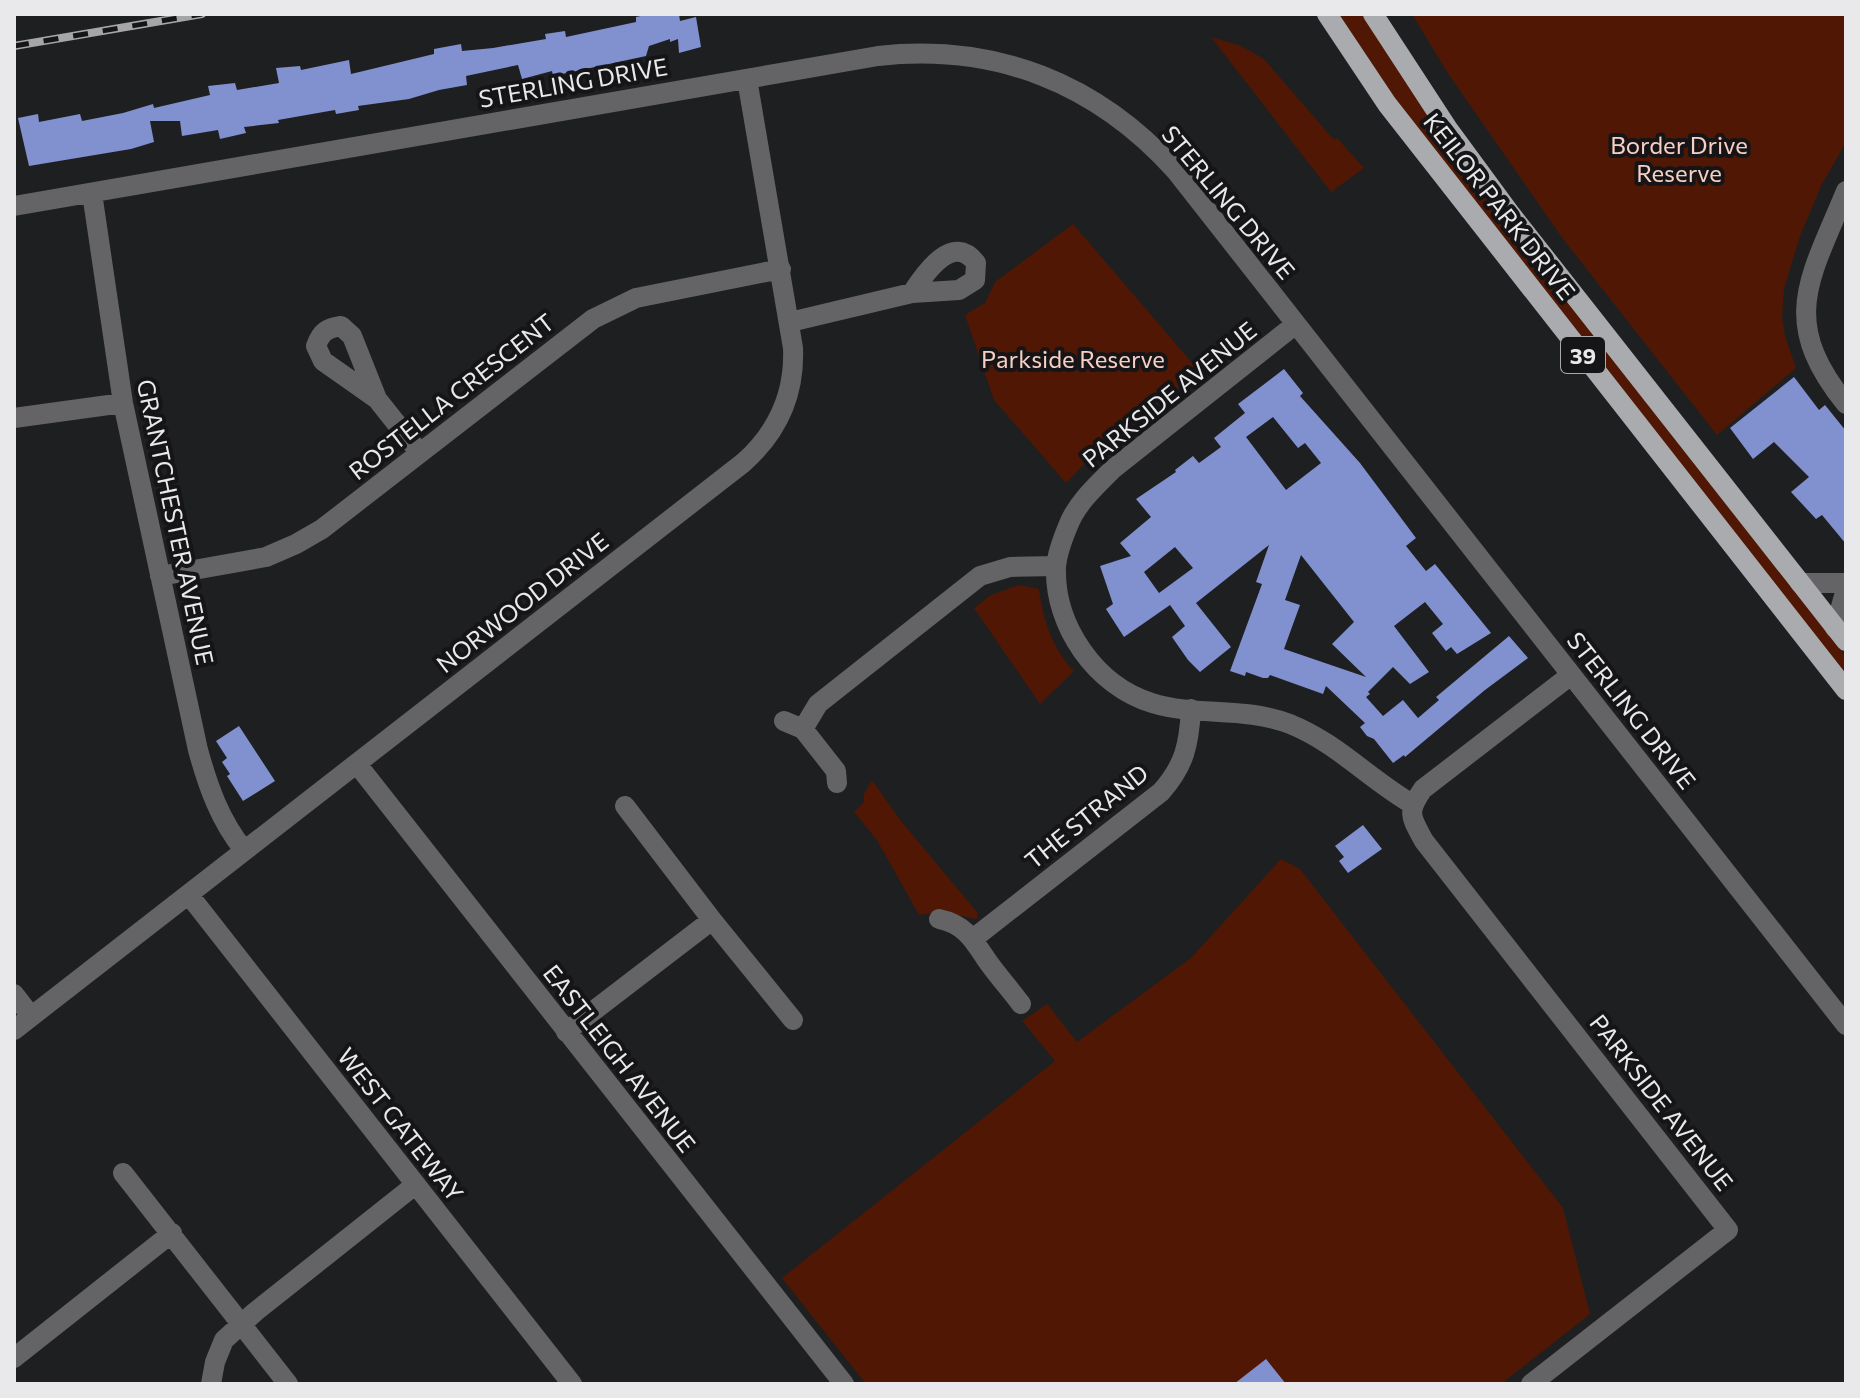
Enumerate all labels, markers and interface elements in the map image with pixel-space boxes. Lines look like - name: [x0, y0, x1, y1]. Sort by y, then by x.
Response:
- street label: STERLING DRIVE: [476, 51, 670, 113]
- street label: KEILOR PARK DRIVE: [1418, 107, 1582, 305]
- street label: STERLING DRIVE: [1156, 119, 1302, 285]
- park label: Border Drive Reserve: [1610, 130, 1748, 187]
- street label: ROSTELLA CRESCENT: [343, 307, 559, 485]
- street label: PARKSIDE AVENUE: [1076, 315, 1262, 473]
- road number: 39: [1561, 337, 1605, 373]
- park label: Parkside Reserve: [981, 344, 1165, 373]
- street label: GRANTCHESTER AVENUE: [132, 377, 220, 667]
- street label: NORWOOD DRIVE: [430, 526, 614, 678]
- street label: STERLING DRIVE: [1562, 626, 1702, 794]
- street label: THE STRAND: [1019, 758, 1153, 874]
- street label: EASTLEIGH AVENUE: [538, 958, 702, 1158]
- street label: PARKSIDE AVENUE: [1584, 1008, 1740, 1196]
- street label: WEST GATEWAY: [332, 1041, 470, 1207]

